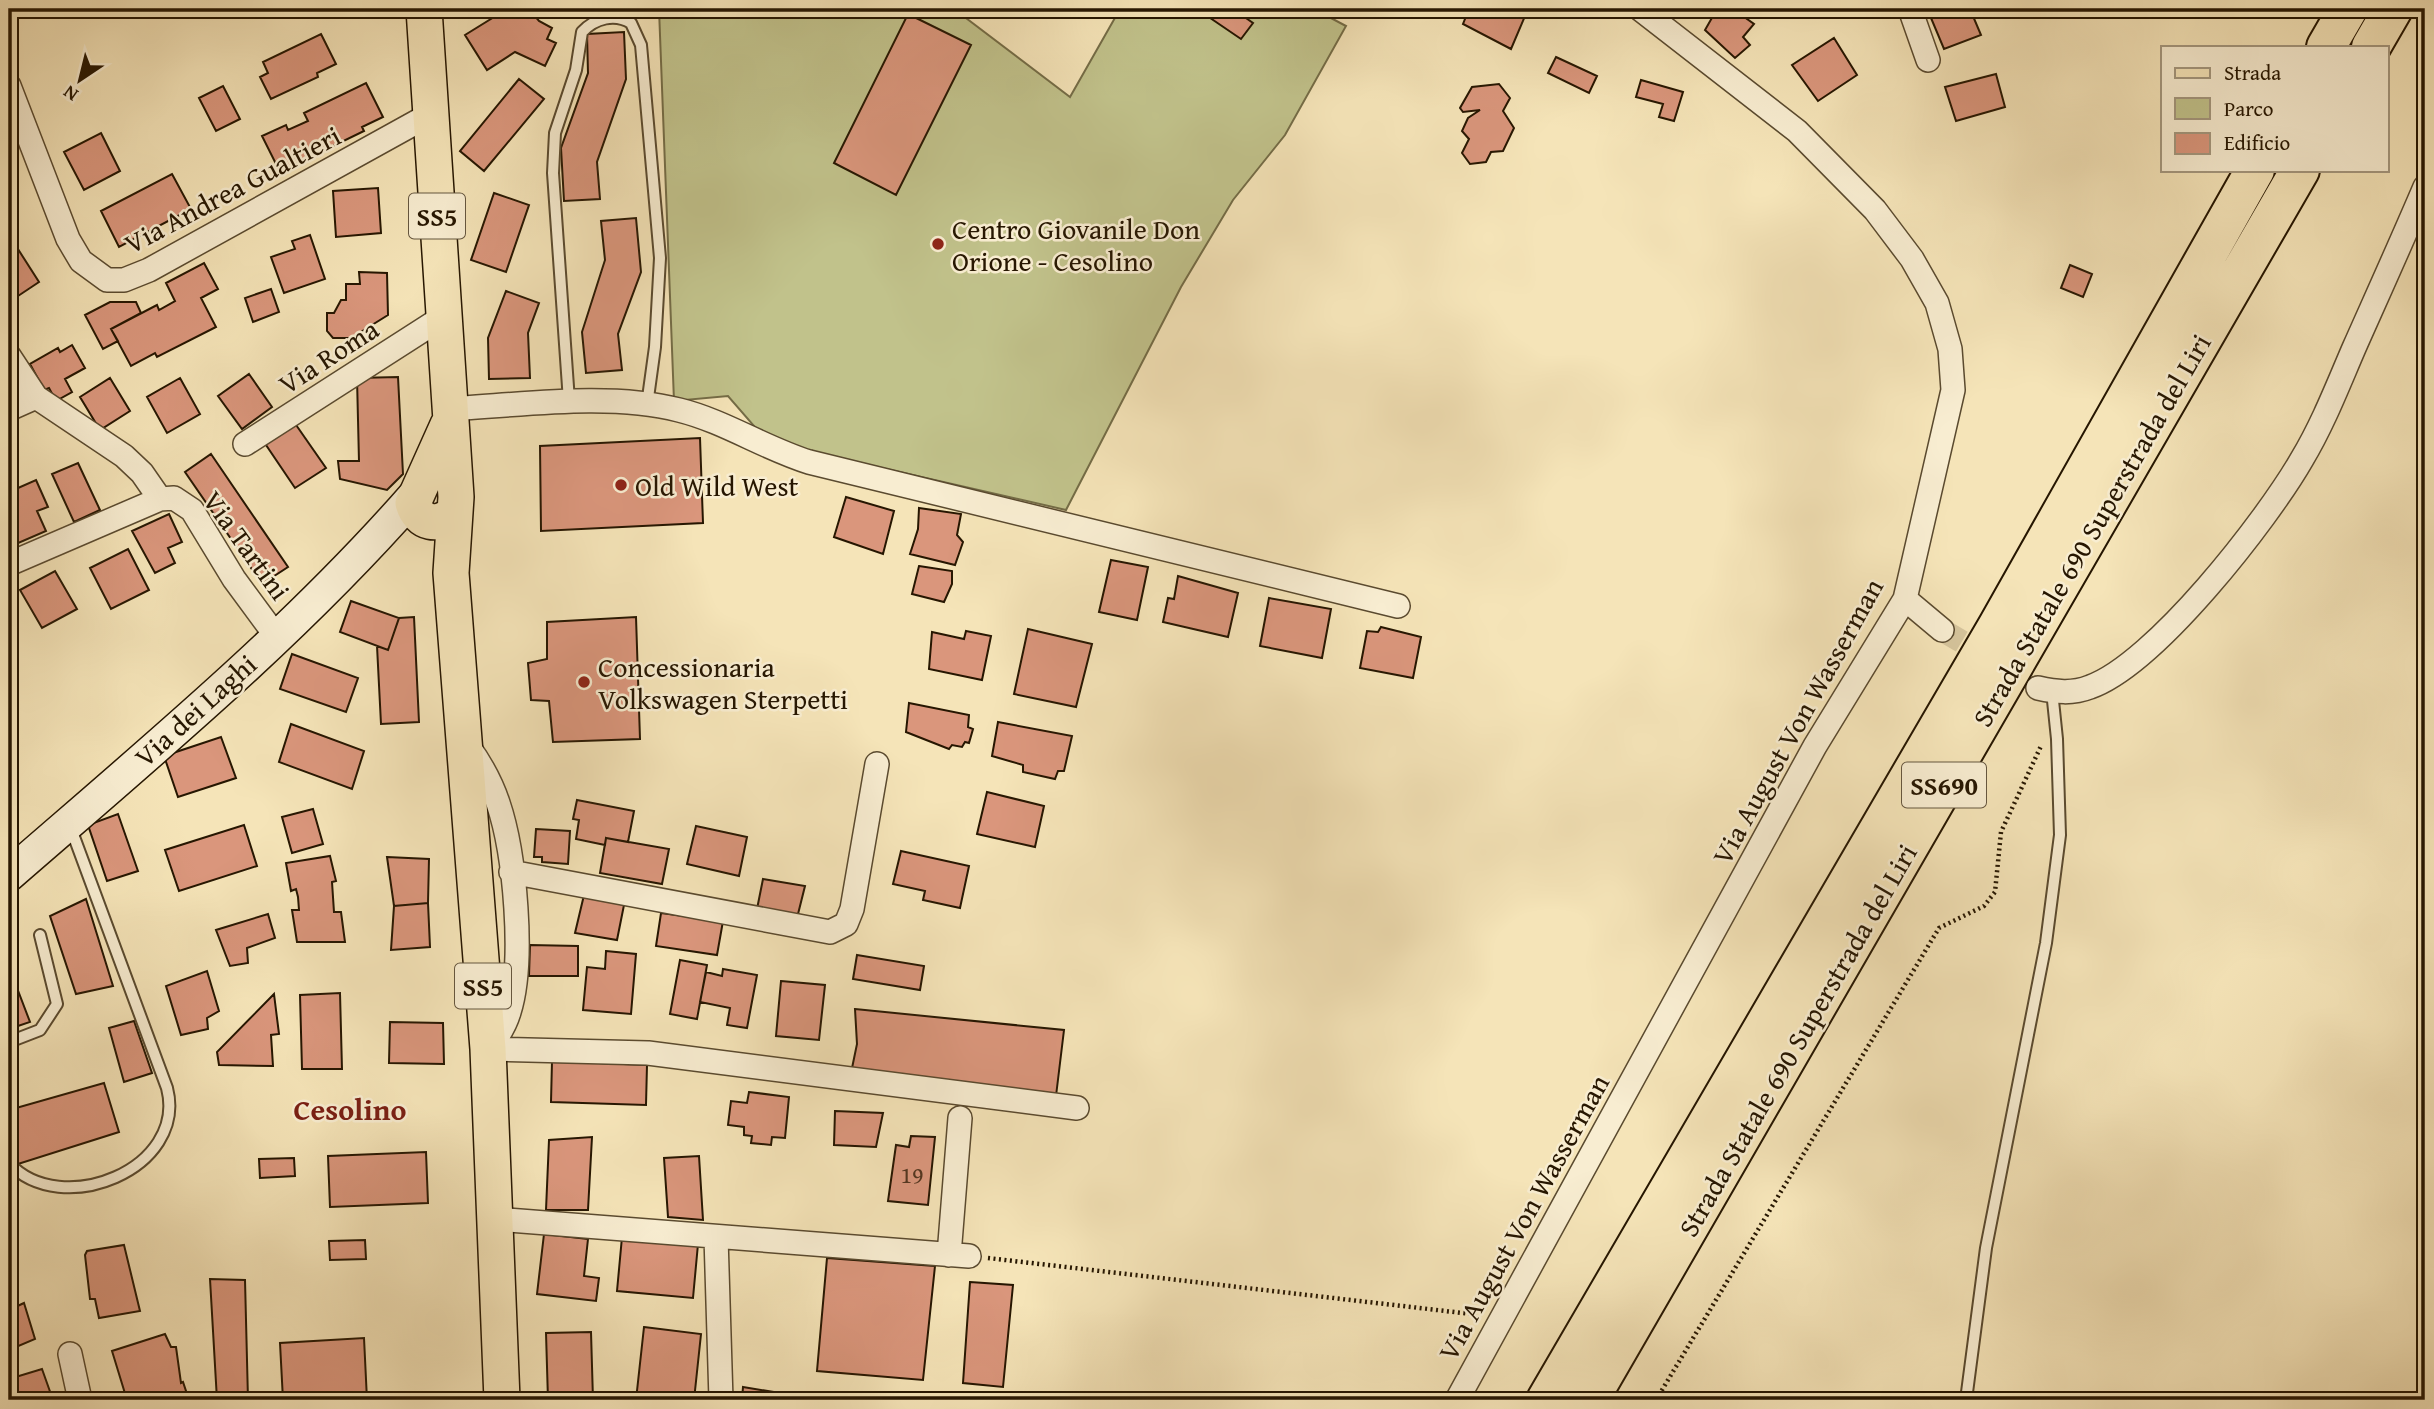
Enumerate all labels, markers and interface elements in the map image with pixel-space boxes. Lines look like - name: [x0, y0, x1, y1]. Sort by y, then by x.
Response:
- north arrow: [46, 46, 116, 116]
- legend: [2161, 46, 2388, 172]
- text: Strada: [2224, 57, 2281, 88]
- text: N: [57, 79, 83, 109]
- text: Parco: [2224, 93, 2274, 124]
- street label: Via Andrea Gualtieri: [116, 115, 348, 263]
- text: Edificio: [2224, 127, 2290, 158]
- road number: SS5: [409, 194, 465, 238]
- place label: Centro Giovanile Don Orione - Cesolino: [952, 208, 1200, 281]
- marker: Centro Giovanile Don Orione - Cesolino: [930, 236, 946, 252]
- street label: Via Roma: [270, 308, 387, 404]
- street label: Strada Statale 690 Superstrada del Liri: [1961, 326, 2221, 734]
- place label: Old Wild West: [635, 465, 799, 506]
- marker: Old Wild West: [613, 477, 629, 493]
- street label: Via Tartini: [193, 482, 301, 608]
- street label: Via August Von Wasserman: [1701, 570, 1893, 872]
- street label: Via dei Laghi: [125, 644, 265, 776]
- place label: Concessionaria Volkswagen Sterpetti: [598, 646, 848, 719]
- marker: Concessionaria Volkswagen Sterpetti: [576, 674, 592, 690]
- road number: SS690: [1902, 762, 1986, 807]
- street label: Strada Statale 690 Superstrada del Liri: [1667, 836, 1927, 1244]
- road number: SS5: [455, 964, 511, 1009]
- street label: Via August Von Wasserman: [1427, 1066, 1619, 1368]
- district label: Cesolino: [294, 1087, 406, 1131]
- house number: 19: [900, 1157, 924, 1192]

